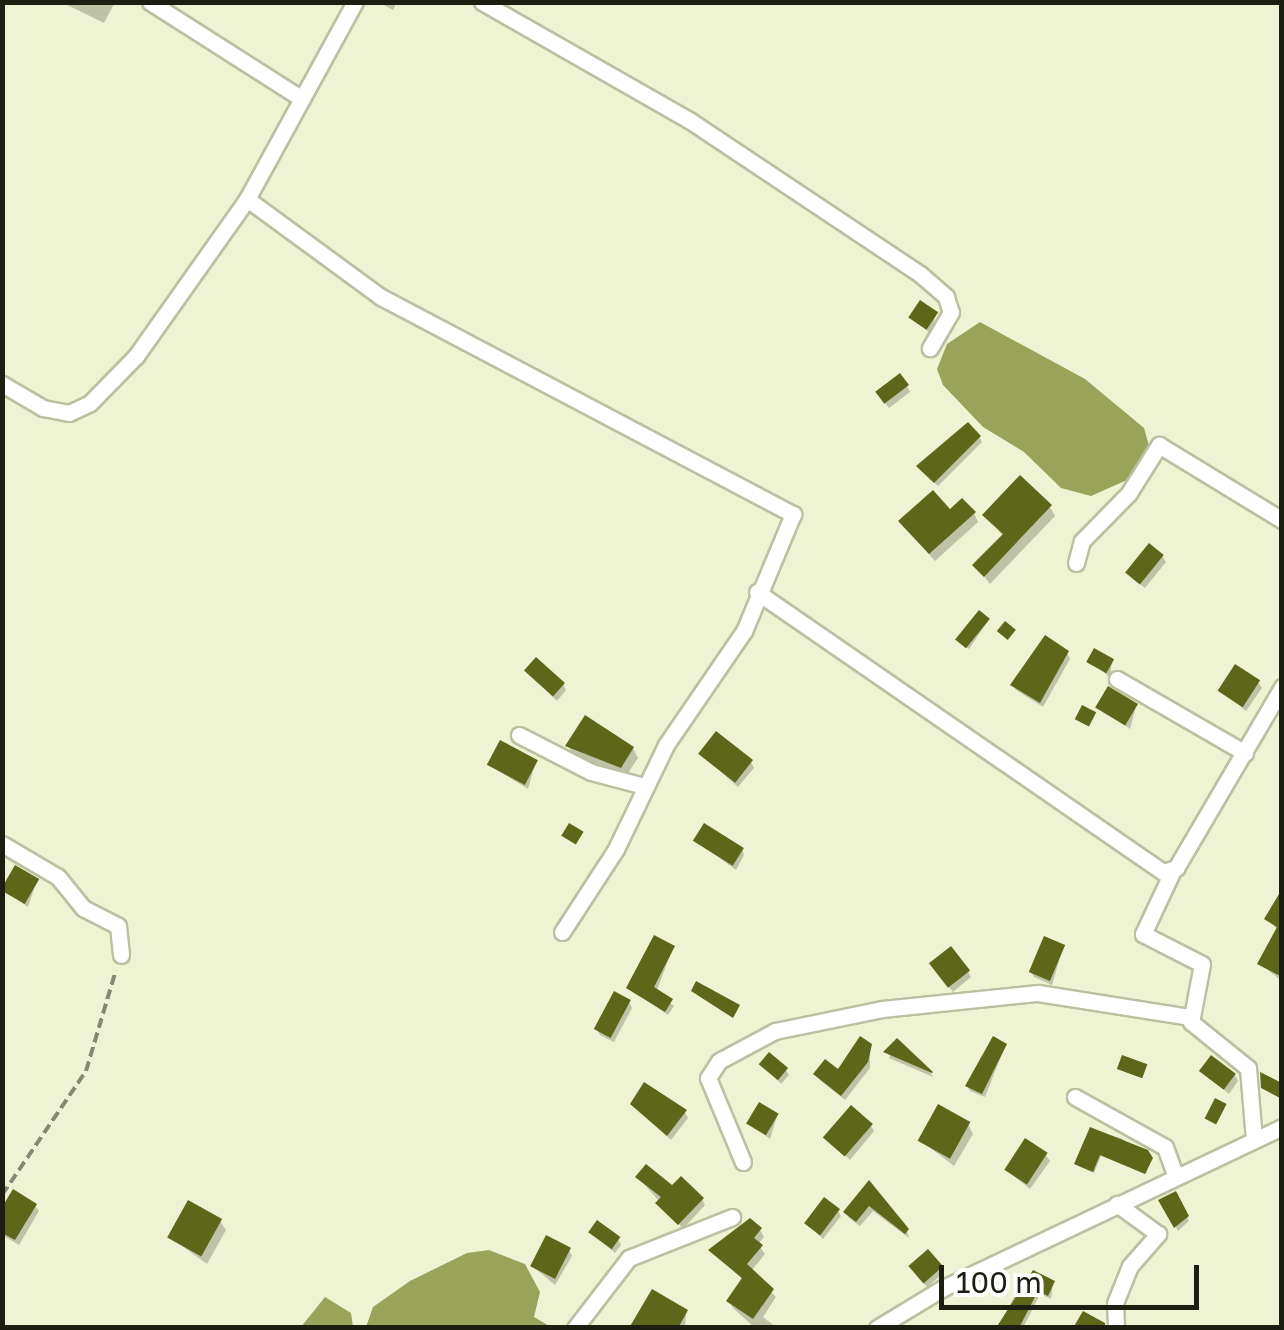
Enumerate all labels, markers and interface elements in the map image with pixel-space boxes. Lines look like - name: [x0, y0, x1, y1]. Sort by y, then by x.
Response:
- scale bar: [944, 1245, 1204, 1307]
- text: 100 m: [956, 1264, 1042, 1300]

